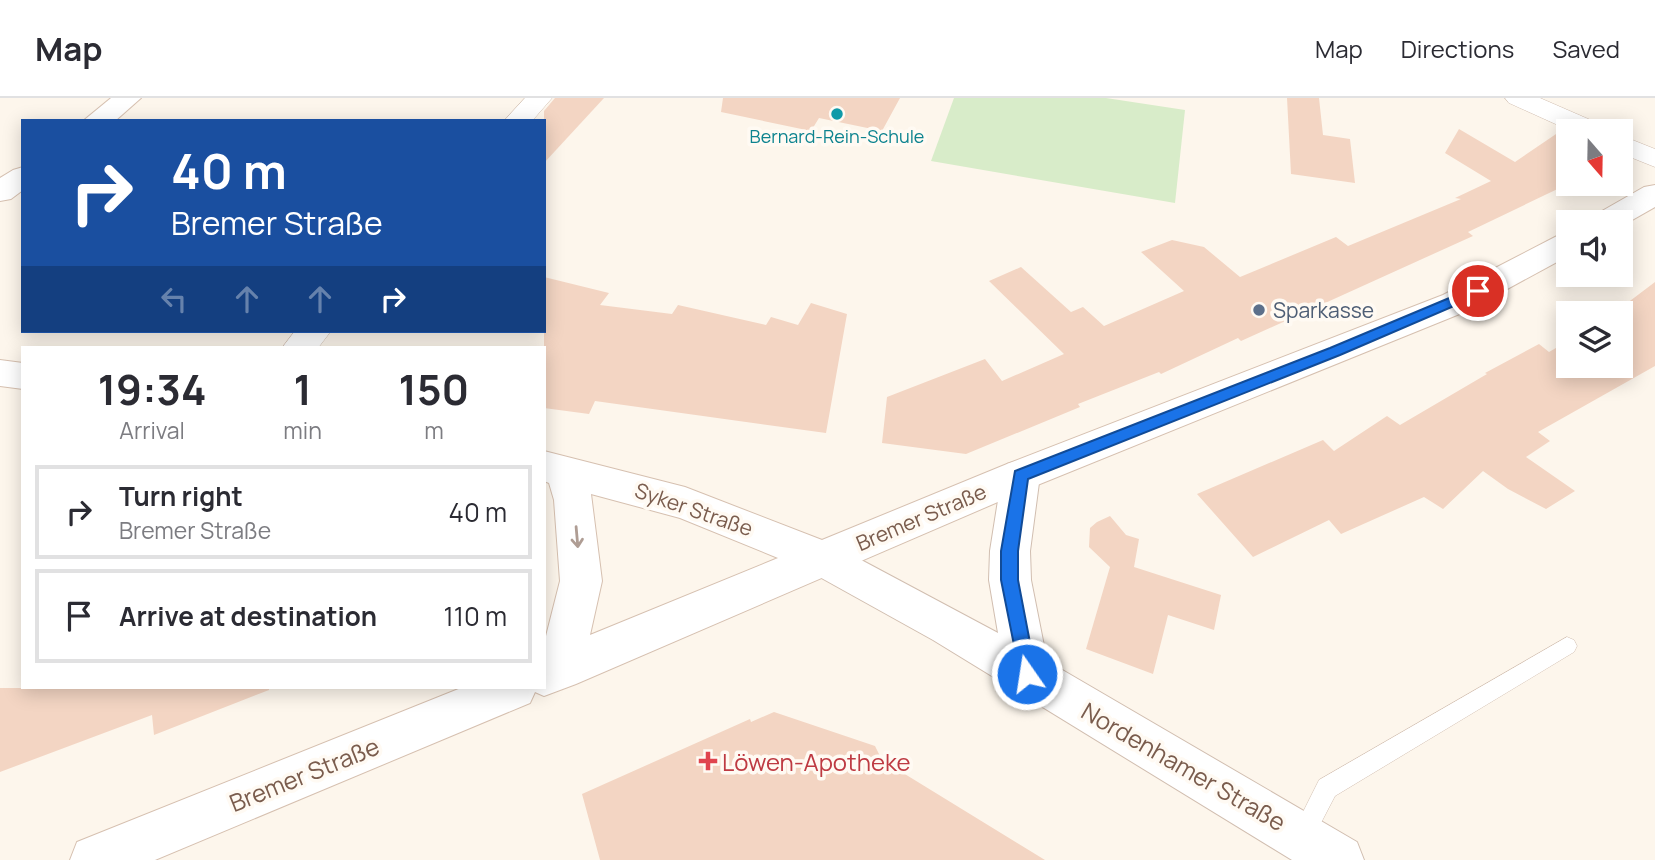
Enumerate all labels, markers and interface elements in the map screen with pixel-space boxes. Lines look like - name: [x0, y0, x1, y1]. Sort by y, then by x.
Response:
- text: Map: [35, 26, 103, 71]
- text: Map: [1315, 32, 1363, 65]
- text: Directions: [1401, 32, 1514, 65]
- text: Saved: [1552, 32, 1620, 65]
- marker: Bernard-Rein-Schule: [829, 106, 845, 122]
- north arrow: [1556, 119, 1633, 196]
- map controls: [1556, 119, 1633, 378]
- place label: Bernard-Rein-Schule: [750, 124, 924, 148]
- text: 40 m: [171, 137, 287, 204]
- icon: right: [56, 147, 147, 238]
- text: Bremer Straße: [171, 201, 383, 245]
- button: sound: [1556, 210, 1633, 287]
- pin: [1448, 261, 1508, 321]
- icon: arrive: [1459, 272, 1497, 310]
- icon: left: [155, 280, 193, 318]
- icon: ahead: [228, 280, 266, 318]
- icon: ahead: [301, 280, 339, 318]
- icon: right: [374, 280, 412, 318]
- place label: Sparkasse: [1273, 296, 1374, 324]
- button: layers: [1556, 301, 1633, 378]
- marker: Sparkasse: [1251, 302, 1267, 318]
- text: 19:34: [98, 360, 207, 418]
- text: 1: [293, 360, 312, 418]
- text: 150: [399, 360, 469, 418]
- text: Arrival: [119, 414, 185, 446]
- text: min: [283, 414, 322, 446]
- text: m: [424, 414, 444, 446]
- street label: Syker Straße: [631, 476, 757, 542]
- street label: Bremer Straße: [852, 477, 990, 557]
- text: Turn right: [119, 478, 243, 514]
- icon: right: [60, 493, 98, 531]
- text: 40 m: [449, 494, 507, 530]
- text: Bremer Straße: [119, 514, 271, 546]
- one-way arrow: [571, 525, 584, 548]
- icon: arrive: [60, 597, 98, 635]
- text: Arrive at destination: [119, 598, 377, 634]
- text: 110 m: [444, 598, 507, 634]
- position arrow: [990, 637, 1064, 711]
- street label: Nordenhamer Straße: [1076, 694, 1292, 838]
- street label: Bremer Straße: [224, 729, 384, 819]
- place label: Löwen-Apotheke: [722, 745, 911, 778]
- marker: Löwen-Apotheke: [700, 753, 716, 769]

